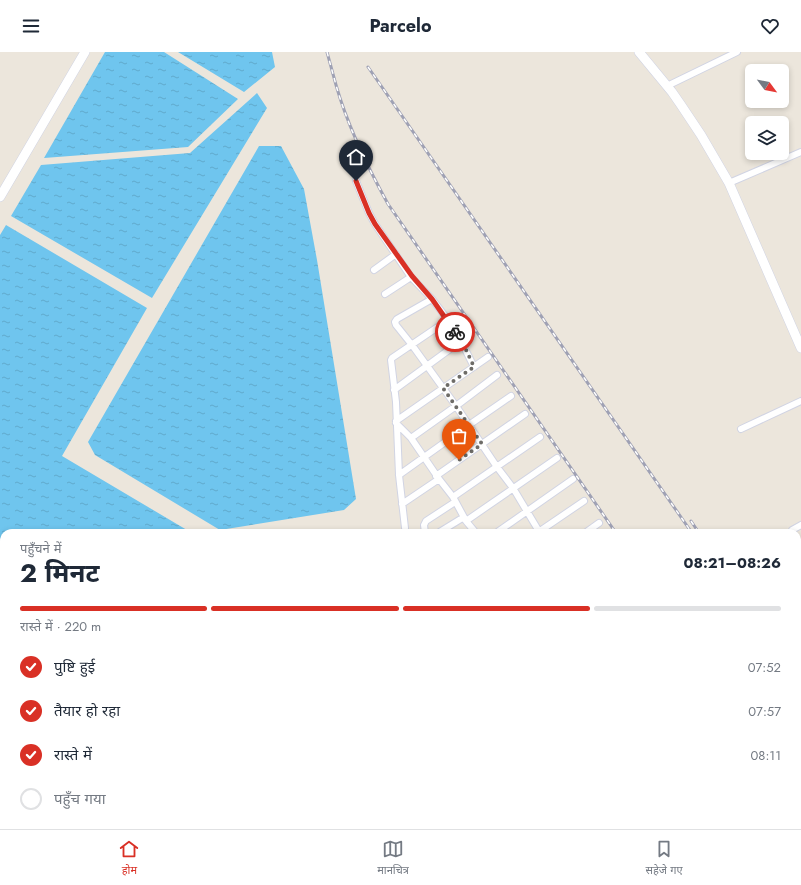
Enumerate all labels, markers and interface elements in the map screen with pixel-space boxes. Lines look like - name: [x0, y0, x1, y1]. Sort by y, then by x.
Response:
- text: Parcelo: [369, 13, 432, 39]
- icon: menu: [20, 15, 42, 37]
- icon: heart: [759, 15, 781, 37]
- north arrow: [745, 64, 789, 108]
- map controls: [745, 64, 789, 160]
- button: layers: [745, 116, 789, 160]
- pin: [339, 140, 373, 181]
- icon: home: [345, 146, 367, 168]
- courier: [435, 312, 475, 352]
- icon: bike: [444, 321, 466, 343]
- pin: [442, 419, 476, 460]
- icon: bag: [448, 425, 470, 447]
- text: पहुँचने में: [20, 539, 61, 558]
- text: 08:21–08:26: [684, 552, 781, 574]
- text: 2 मिनट: [20, 554, 99, 592]
- text: रास्ते में · 220 m: [20, 617, 101, 636]
- icon: check: [20, 656, 42, 678]
- text: पुष्टि हुई: [54, 656, 95, 678]
- text: 07:52: [748, 658, 781, 677]
- icon: check: [20, 700, 42, 722]
- text: तैयार हो रहा: [54, 700, 120, 722]
- text: 07:57: [748, 702, 781, 721]
- icon: check: [20, 744, 42, 766]
- text: रास्ते में: [54, 744, 92, 766]
- text: 08:11: [751, 746, 781, 765]
- text: पहुँच गया: [54, 788, 106, 810]
- tab: होम: [118, 838, 140, 878]
- tab: मानचित्र: [377, 838, 409, 878]
- tab: सहेजे गए: [646, 838, 683, 878]

